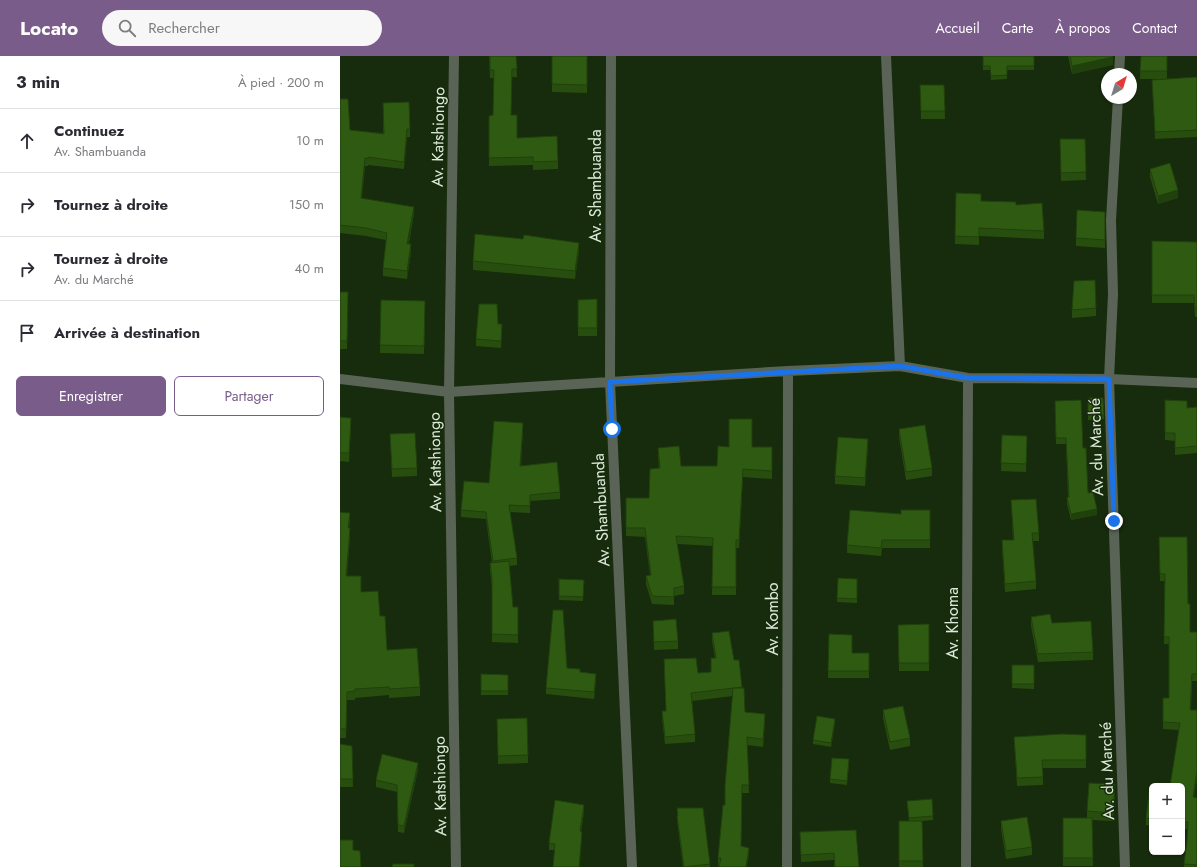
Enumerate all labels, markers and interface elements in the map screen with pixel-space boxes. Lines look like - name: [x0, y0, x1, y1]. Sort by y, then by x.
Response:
- search box: [102, 10, 382, 46]
- text: Locato: [20, 15, 78, 42]
- icon: search: [116, 17, 138, 39]
- text: Rechercher: [148, 17, 220, 39]
- text: Accueil: [936, 18, 980, 38]
- text: Carte: [1002, 18, 1033, 38]
- text: À propos: [1055, 18, 1110, 38]
- text: Contact: [1132, 18, 1177, 38]
- north arrow: [1101, 68, 1137, 104]
- text: 3 min: [16, 70, 60, 94]
- text: À pied · 200 m: [238, 73, 324, 92]
- street label: Av. Katshiongo: [426, 87, 450, 187]
- text: Continuez: [54, 120, 124, 142]
- street label: Av. Shambuanda: [584, 129, 607, 243]
- icon: ahead: [16, 130, 38, 152]
- text: 10 m: [296, 131, 324, 150]
- text: Av. Shambuanda: [54, 142, 146, 161]
- icon: right: [16, 194, 38, 216]
- text: Tournez à droite: [54, 194, 168, 216]
- text: 150 m: [289, 195, 324, 214]
- text: Tournez à droite: [54, 248, 168, 270]
- icon: right: [16, 258, 38, 280]
- text: 40 m: [295, 259, 324, 278]
- text: Av. du Marché: [54, 270, 134, 289]
- icon: arrive: [16, 322, 38, 344]
- text: Arrivée à destination: [54, 322, 200, 344]
- button: Enregistrer: [16, 376, 166, 416]
- button: Partager: [174, 376, 324, 416]
- street label: Av. du Marché: [1083, 398, 1109, 496]
- street label: Av. Katshiongo: [423, 412, 447, 512]
- route start: [603, 420, 621, 438]
- street label: Av. Shambuanda: [587, 453, 615, 567]
- route end: [1105, 512, 1123, 530]
- street label: Av. Kombo: [761, 582, 784, 656]
- street label: Av. Khoma: [941, 587, 964, 659]
- street label: Av. du Marché: [1094, 722, 1120, 820]
- street label: Av. Katshiongo: [428, 736, 452, 836]
- map controls: [1149, 783, 1185, 855]
- button: +: [1149, 783, 1185, 819]
- button: −: [1149, 819, 1185, 855]

